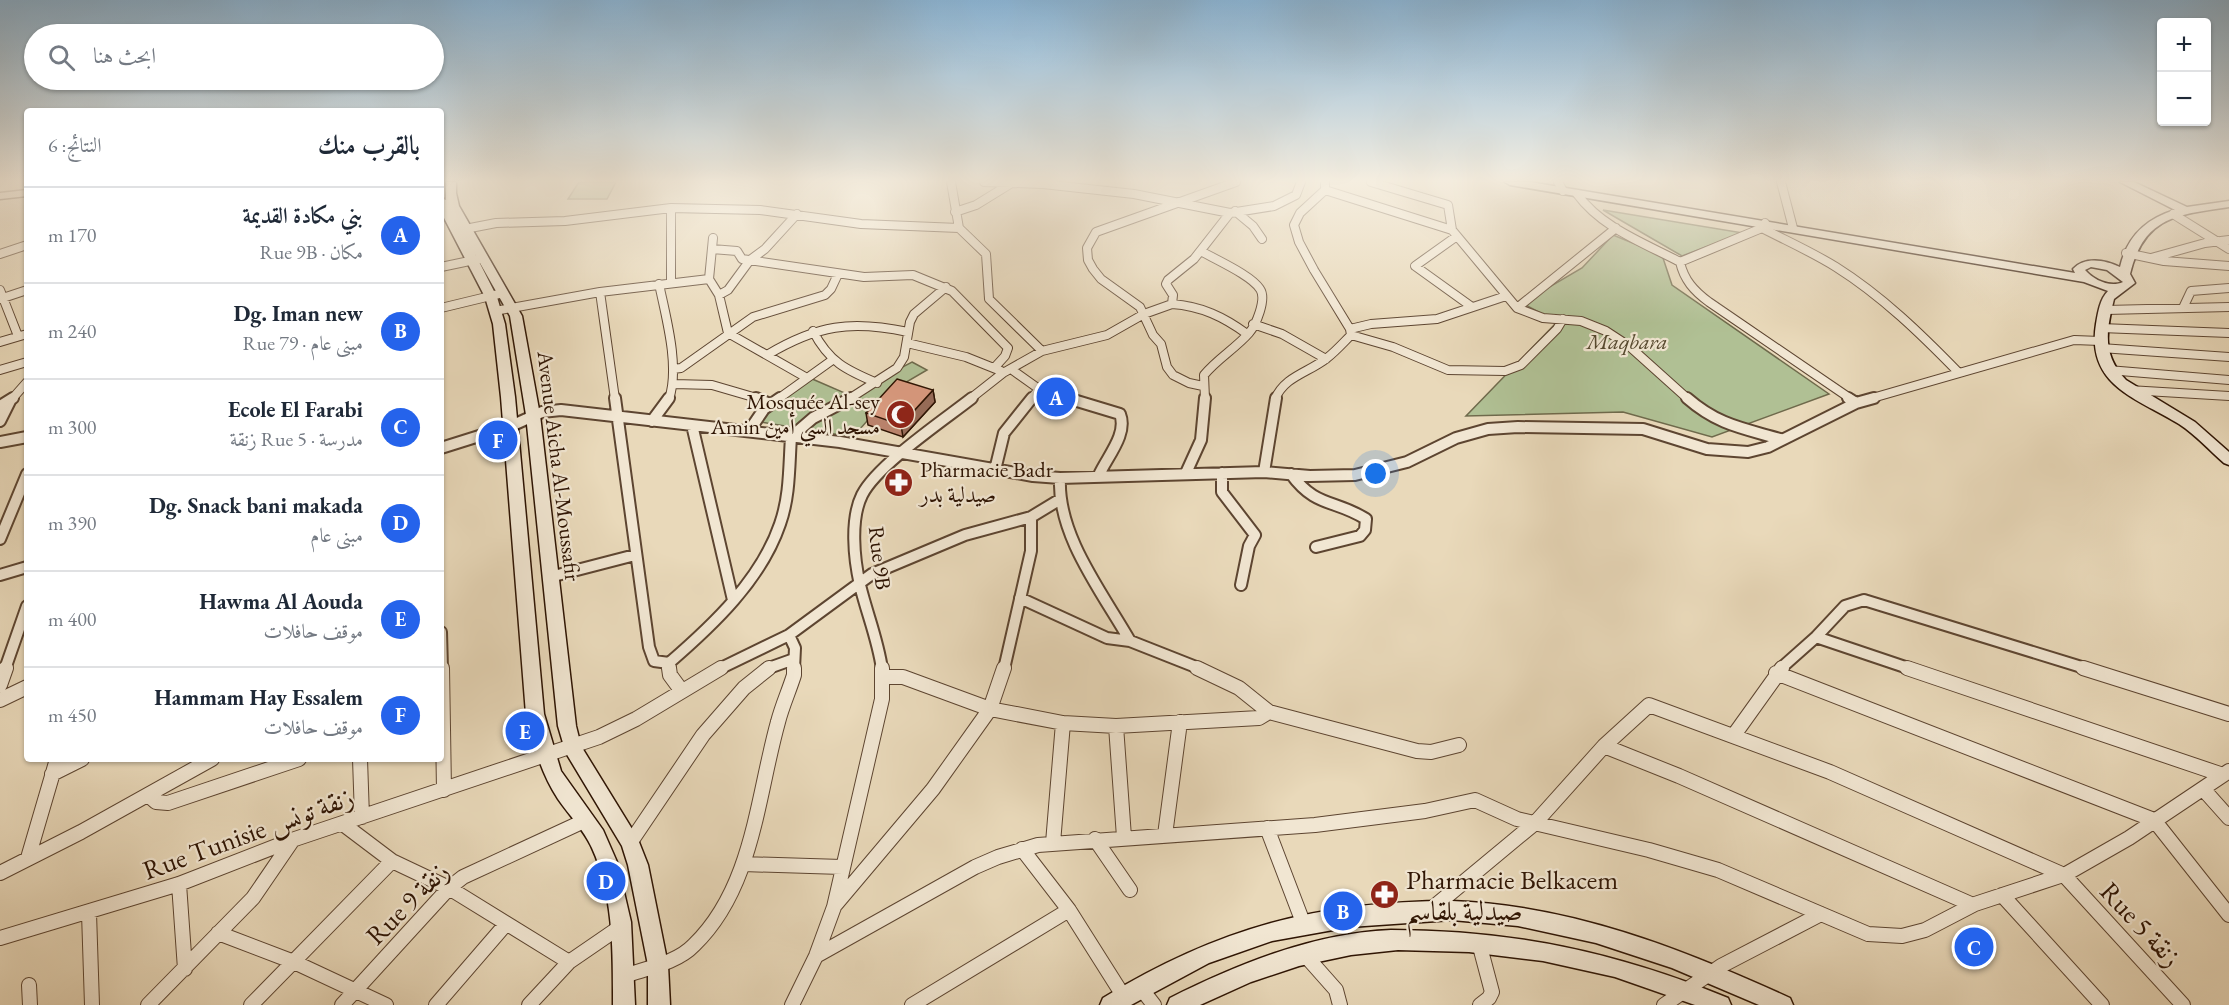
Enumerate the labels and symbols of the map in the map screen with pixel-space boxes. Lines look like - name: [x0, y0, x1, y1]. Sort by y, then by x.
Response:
- park label: Maqbara: [1584, 327, 1668, 356]
- street label: Avenue Aicha Al-Moussafir: [530, 348, 588, 583]
- pin: A: [1036, 374, 1076, 420]
- place label: Mosquée Al-sey Amin مسجد السي أمين: [710, 387, 880, 447]
- mosque icon: Mosquée Al-sey Amin مسجد السي أمين: [885, 398, 917, 430]
- pin: F: [478, 418, 518, 462]
- place label: Pharmacie Badr صيدلية بدر: [918, 455, 1054, 509]
- your location: [1361, 459, 1390, 488]
- pharmacy icon: Pharmacie Badr صيدلية بدر: [883, 466, 915, 498]
- street label: Rue 9B: [862, 525, 898, 591]
- pin: E: [506, 708, 544, 754]
- street label: Rue Tunisie زنقة تونس: [138, 779, 359, 888]
- street label: Rue 9 زنقة: [358, 854, 456, 952]
- pin: D: [586, 858, 626, 904]
- place label: Pharmacie Belkacem صيدلية بلقاسم: [1406, 862, 1618, 938]
- street label: Rue 5 زنقة: [2093, 874, 2189, 974]
- pharmacy icon: Pharmacie Belkacem صيدلية بلقاسم: [1369, 879, 1401, 911]
- pin: B: [1324, 888, 1362, 934]
- pin: C: [1954, 924, 1994, 970]

